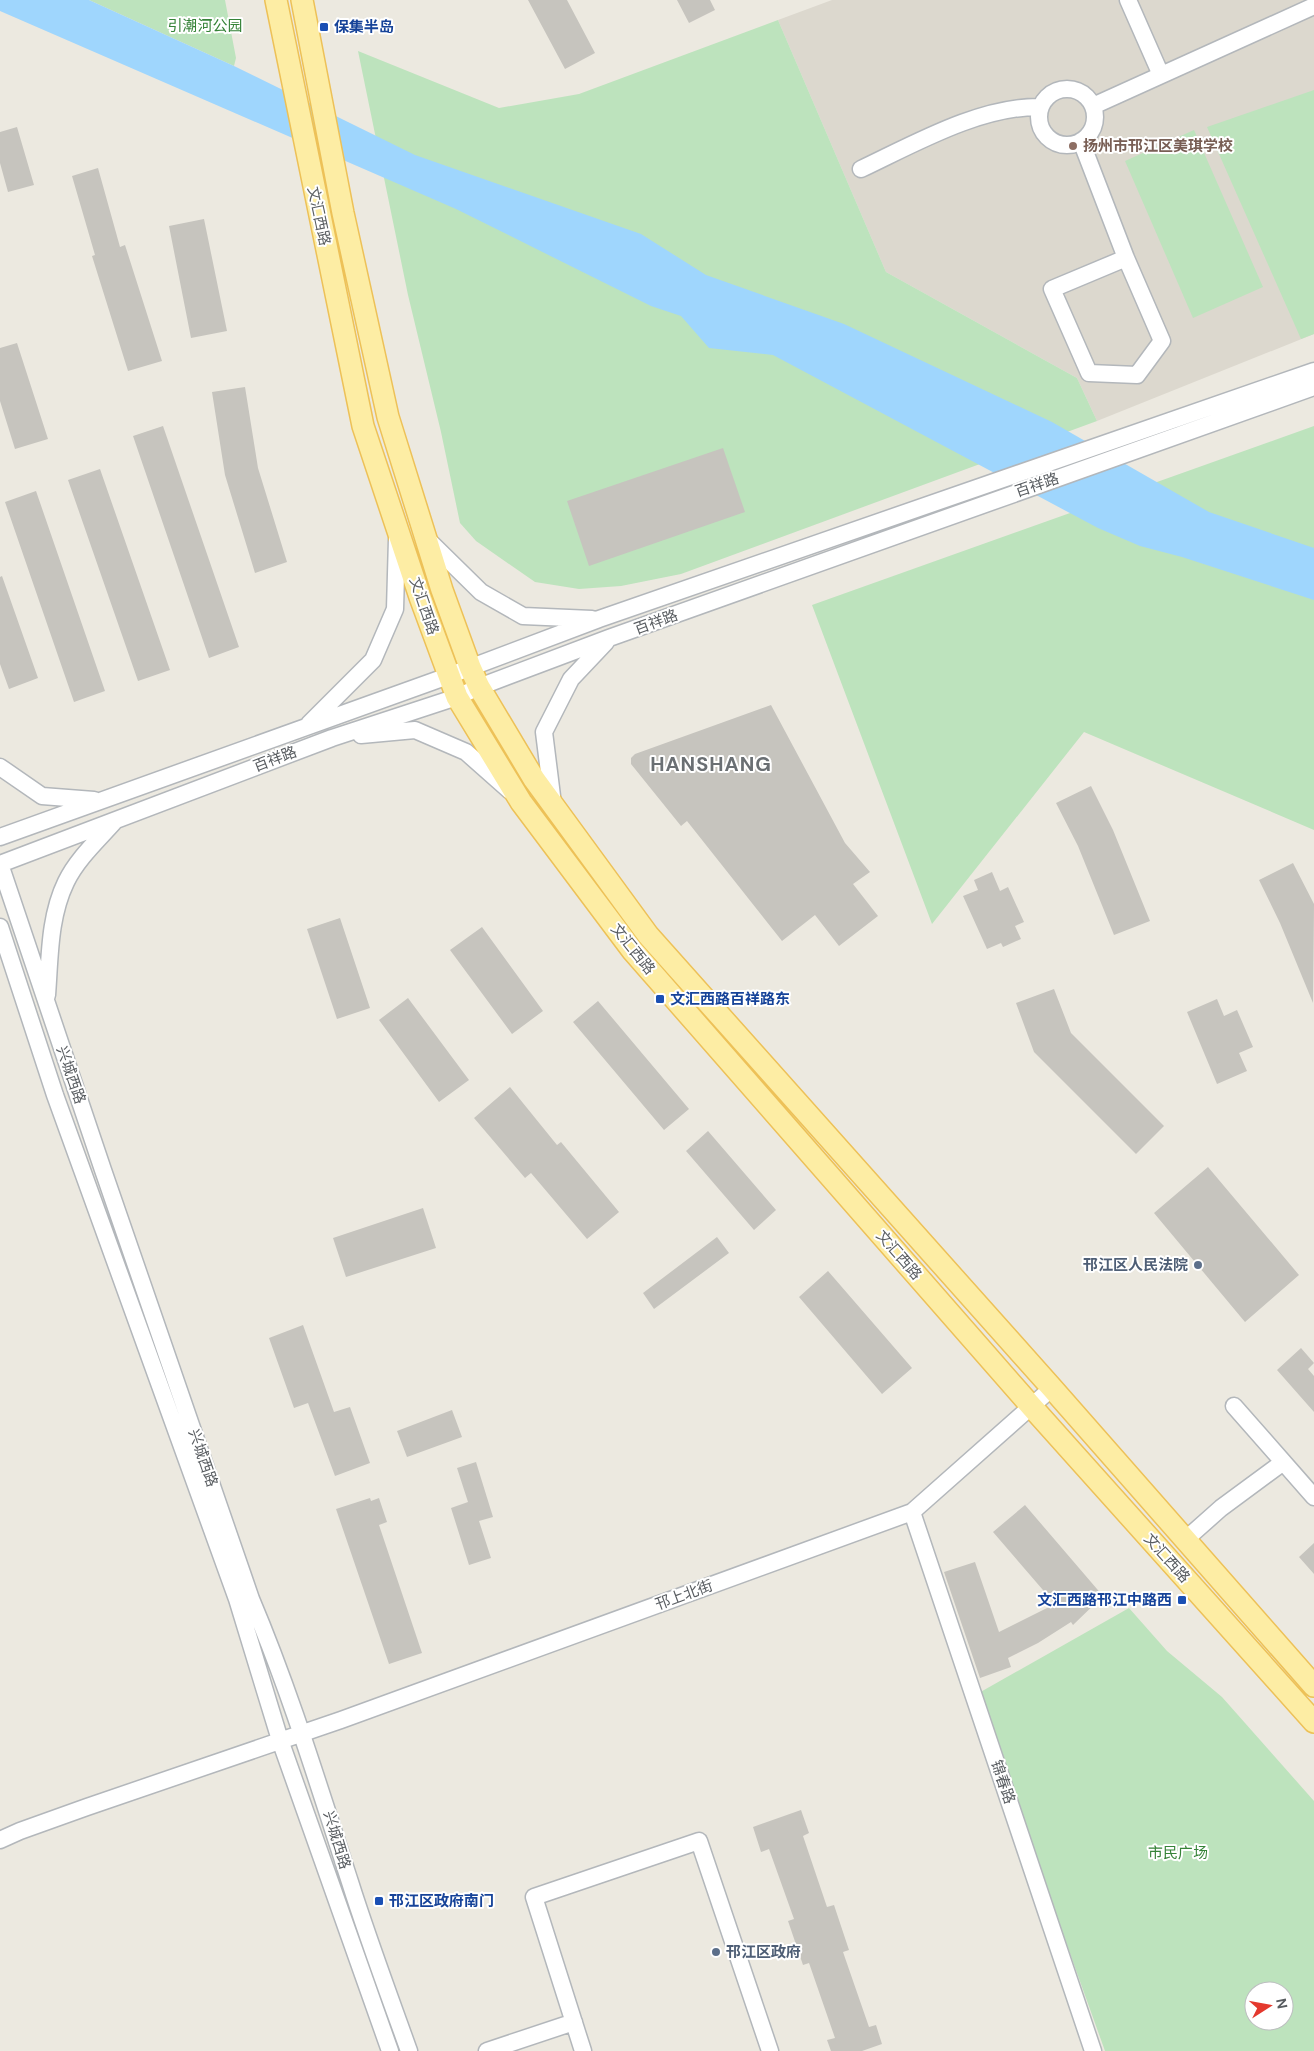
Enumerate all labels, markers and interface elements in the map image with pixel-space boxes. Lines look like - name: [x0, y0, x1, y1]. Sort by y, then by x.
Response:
- park label: 引潮河公园: [167, 16, 243, 36]
- place label: 保集半岛: [334, 17, 394, 37]
- marker: 保集半岛: [318, 21, 330, 33]
- place label: 扬州市邗江区美琪学校: [1083, 136, 1233, 156]
- marker: 扬州市邗江区美琪学校: [1067, 140, 1079, 152]
- street label: 文汇西路: [303, 185, 335, 247]
- street label: 百祥路: [1012, 468, 1062, 502]
- street label: 文汇西路: [405, 574, 443, 638]
- street label: 百祥路: [631, 605, 681, 639]
- street label: 百祥路: [250, 742, 300, 776]
- district label: HANSHANG: [650, 751, 772, 777]
- street label: 文汇西路: [606, 919, 660, 979]
- place label: 文汇西路百祥路东: [670, 989, 790, 1009]
- marker: 文汇西路百祥路东: [654, 993, 666, 1005]
- street label: 兴城西路: [52, 1043, 90, 1107]
- street label: 文汇西路: [872, 1226, 926, 1284]
- place label: 邗江区人民法院: [1083, 1255, 1188, 1275]
- marker: 邗江区人民法院: [1192, 1259, 1204, 1271]
- street label: 兴城西路: [184, 1426, 222, 1490]
- street label: 文汇西路: [1139, 1529, 1195, 1587]
- street label: 邗上北街: [652, 1575, 716, 1615]
- place label: 文汇西路邗江中路西: [1037, 1590, 1172, 1610]
- marker: 文汇西路邗江中路西: [1176, 1594, 1188, 1606]
- street label: 锦春路: [986, 1757, 1020, 1807]
- street label: 兴城西路: [319, 1808, 355, 1872]
- park label: 市民广场: [1148, 1843, 1208, 1863]
- place label: 邗江区政府南门: [389, 1891, 494, 1911]
- marker: 邗江区政府南门: [373, 1895, 385, 1907]
- place label: 邗江区政府: [726, 1942, 801, 1962]
- marker: 邗江区政府: [710, 1946, 722, 1958]
- north arrow: [1244, 1981, 1294, 2031]
- text: N: [1272, 1997, 1292, 2010]

